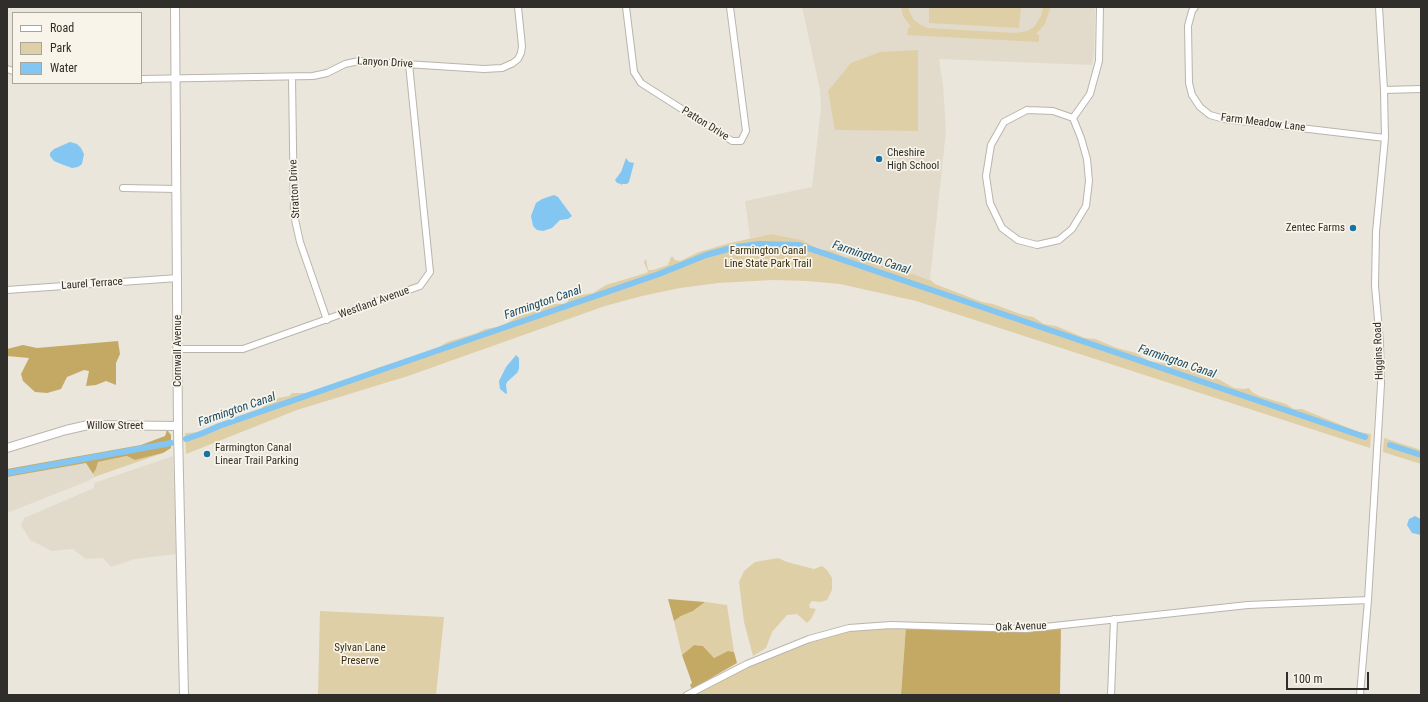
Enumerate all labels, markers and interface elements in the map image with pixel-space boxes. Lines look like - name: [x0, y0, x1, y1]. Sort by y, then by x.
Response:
- legend: [12, 12, 142, 84]
- text: Road: [50, 21, 74, 35]
- text: Park: [50, 41, 71, 55]
- street label: Lanyon Drive: [357, 55, 413, 71]
- text: Water: [50, 61, 78, 75]
- street label: Patton Drive: [679, 104, 731, 144]
- street label: Farm Meadow Lane: [1220, 111, 1306, 135]
- place label: Cheshire High School: [887, 146, 939, 172]
- marker: Cheshire High School: [874, 154, 884, 164]
- street label: Stratton Drive: [287, 159, 303, 219]
- place label: Zentec Farms: [1286, 221, 1345, 235]
- marker: Zentec Farms: [1348, 223, 1358, 233]
- water label: Farmington Canal: [830, 238, 912, 278]
- park label: Farmington Canal Line State Park Trail: [725, 244, 811, 270]
- street label: Laurel Terrace: [61, 275, 123, 293]
- water label: Farmington Canal: [502, 283, 584, 323]
- street label: Westland Avenue: [337, 284, 411, 322]
- street label: Cornwall Avenue: [171, 315, 185, 387]
- street label: Higgins Road: [1371, 322, 1387, 380]
- water label: Farmington Canal: [1136, 342, 1218, 382]
- water label: Farmington Canal: [196, 390, 278, 430]
- street label: Willow Street: [87, 419, 143, 433]
- place label: Farmington Canal Linear Trail Parking: [215, 441, 299, 467]
- marker: Farmington Canal Linear Trail Parking: [202, 449, 212, 459]
- street label: Oak Avenue: [995, 620, 1047, 634]
- park label: Sylvan Lane Preserve: [334, 641, 386, 667]
- scale bar: [1288, 664, 1371, 690]
- text: 100 m: [1293, 672, 1323, 686]

